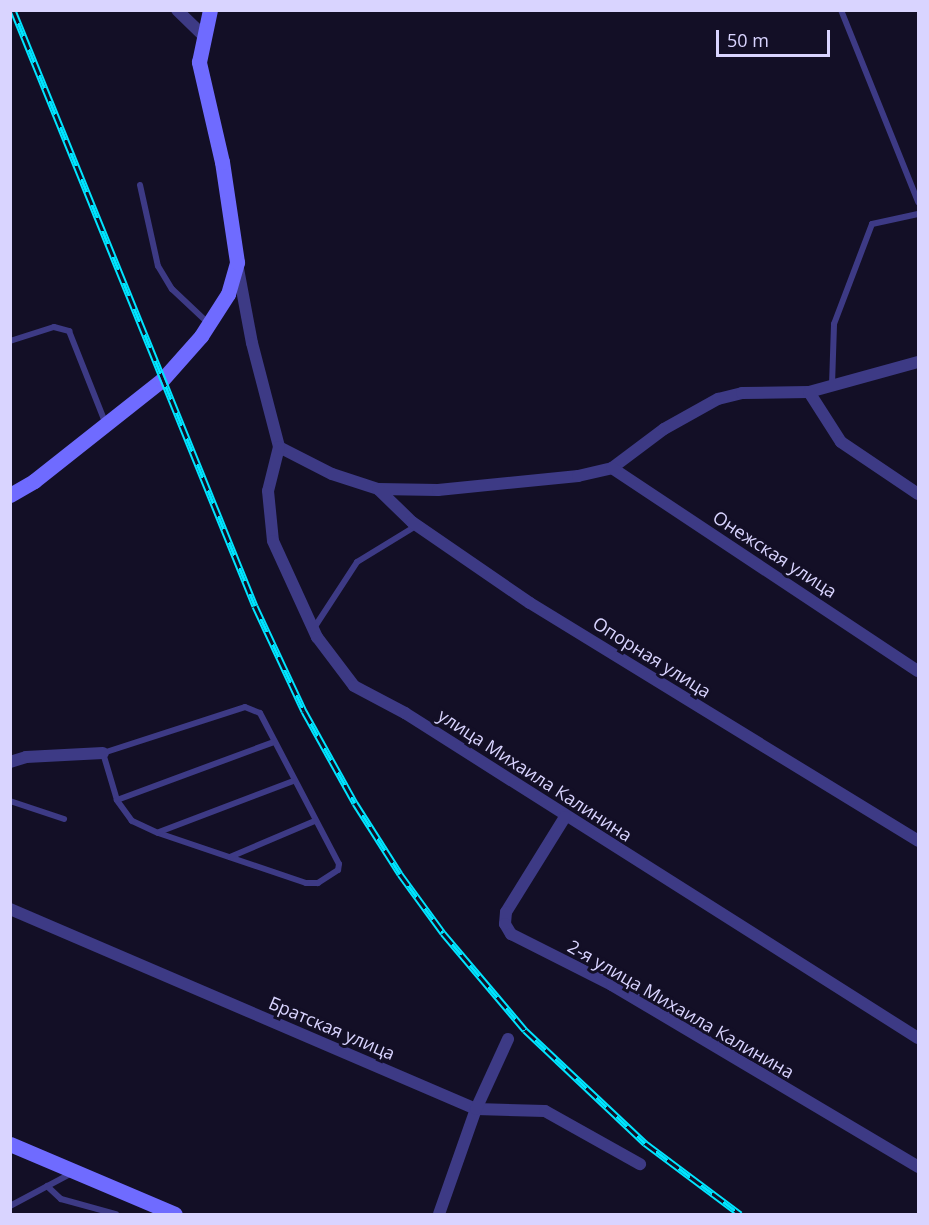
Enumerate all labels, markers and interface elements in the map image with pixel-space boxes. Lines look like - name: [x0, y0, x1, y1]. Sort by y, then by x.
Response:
- scale bar: [719, 18, 833, 56]
- text: 50 m: [727, 28, 769, 52]
- street label: Онежская улица: [709, 506, 841, 602]
- street label: Опорная улица: [589, 612, 715, 702]
- street label: улица Михаила Калинина: [434, 704, 636, 846]
- street label: 2-я улица Михаила Калинина: [564, 935, 798, 1083]
- street label: Братская улица: [266, 992, 398, 1064]

